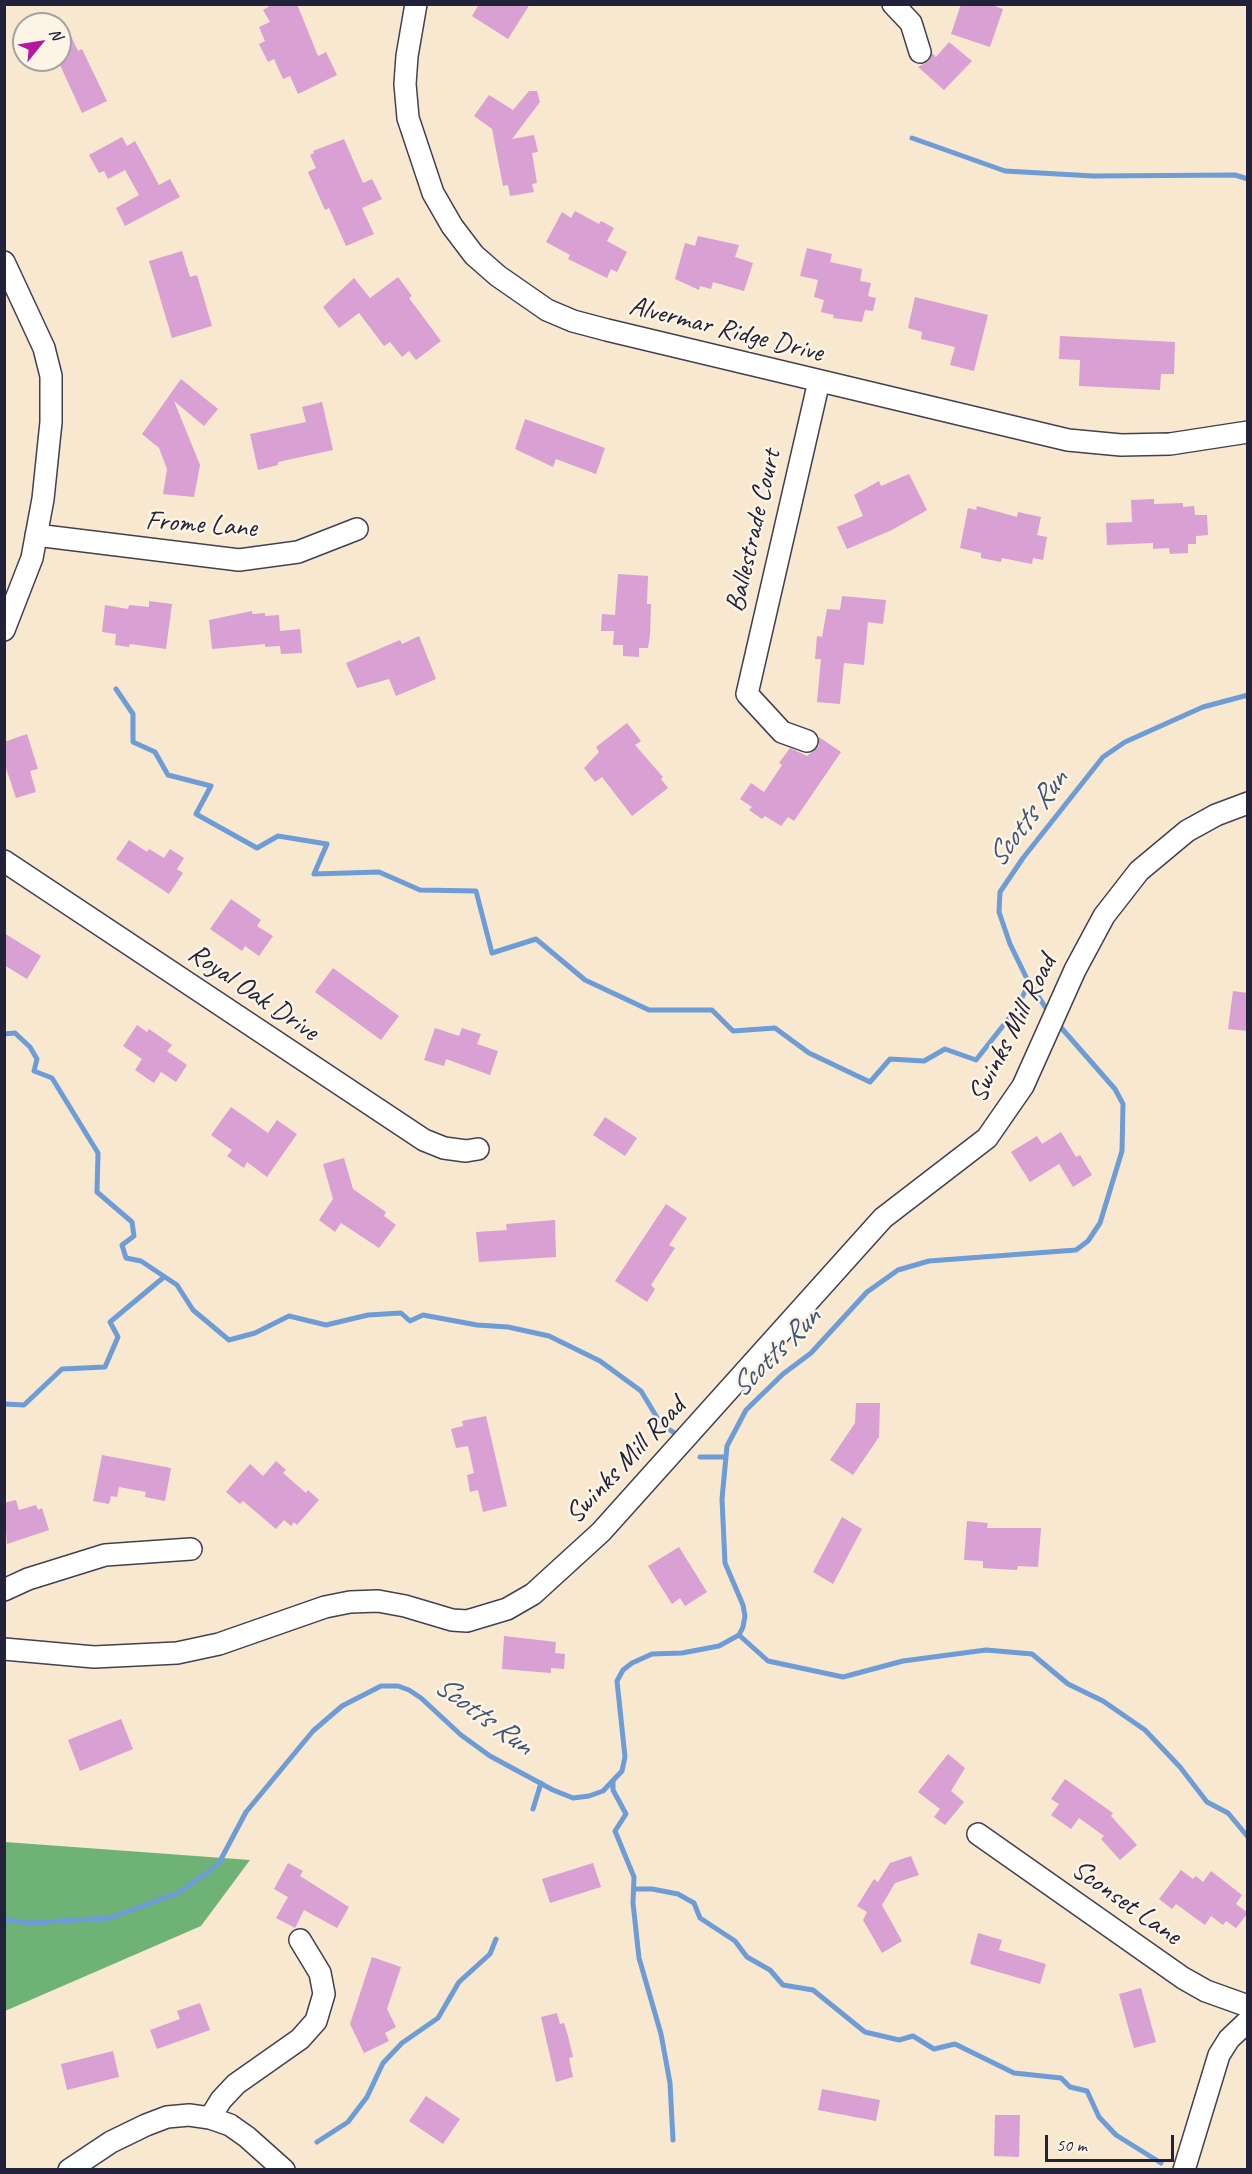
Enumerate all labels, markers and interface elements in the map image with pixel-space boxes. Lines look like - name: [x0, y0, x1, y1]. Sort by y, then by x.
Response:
- north arrow: [12, 12, 72, 72]
- text: N: [45, 25, 67, 43]
- street label: Alvermar Ridge Drive: [626, 290, 826, 370]
- street label: Ballestrade Court: [719, 447, 789, 615]
- street label: Frome Lane: [144, 504, 258, 546]
- water label: Scotts Run: [980, 763, 1076, 875]
- street label: Royal Oak Drive: [181, 937, 325, 1049]
- street label: Swinks Mill Road: [962, 950, 1064, 1108]
- water label: Scotts Run: [724, 1301, 828, 1405]
- street label: Swinks Mill Road: [559, 1391, 693, 1531]
- water label: Scotts Run: [427, 1668, 539, 1764]
- street label: Sconset Lane: [1065, 1853, 1187, 1953]
- scale bar: [1048, 2123, 1177, 2161]
- text: 50 m: [1056, 2134, 1087, 2156]

